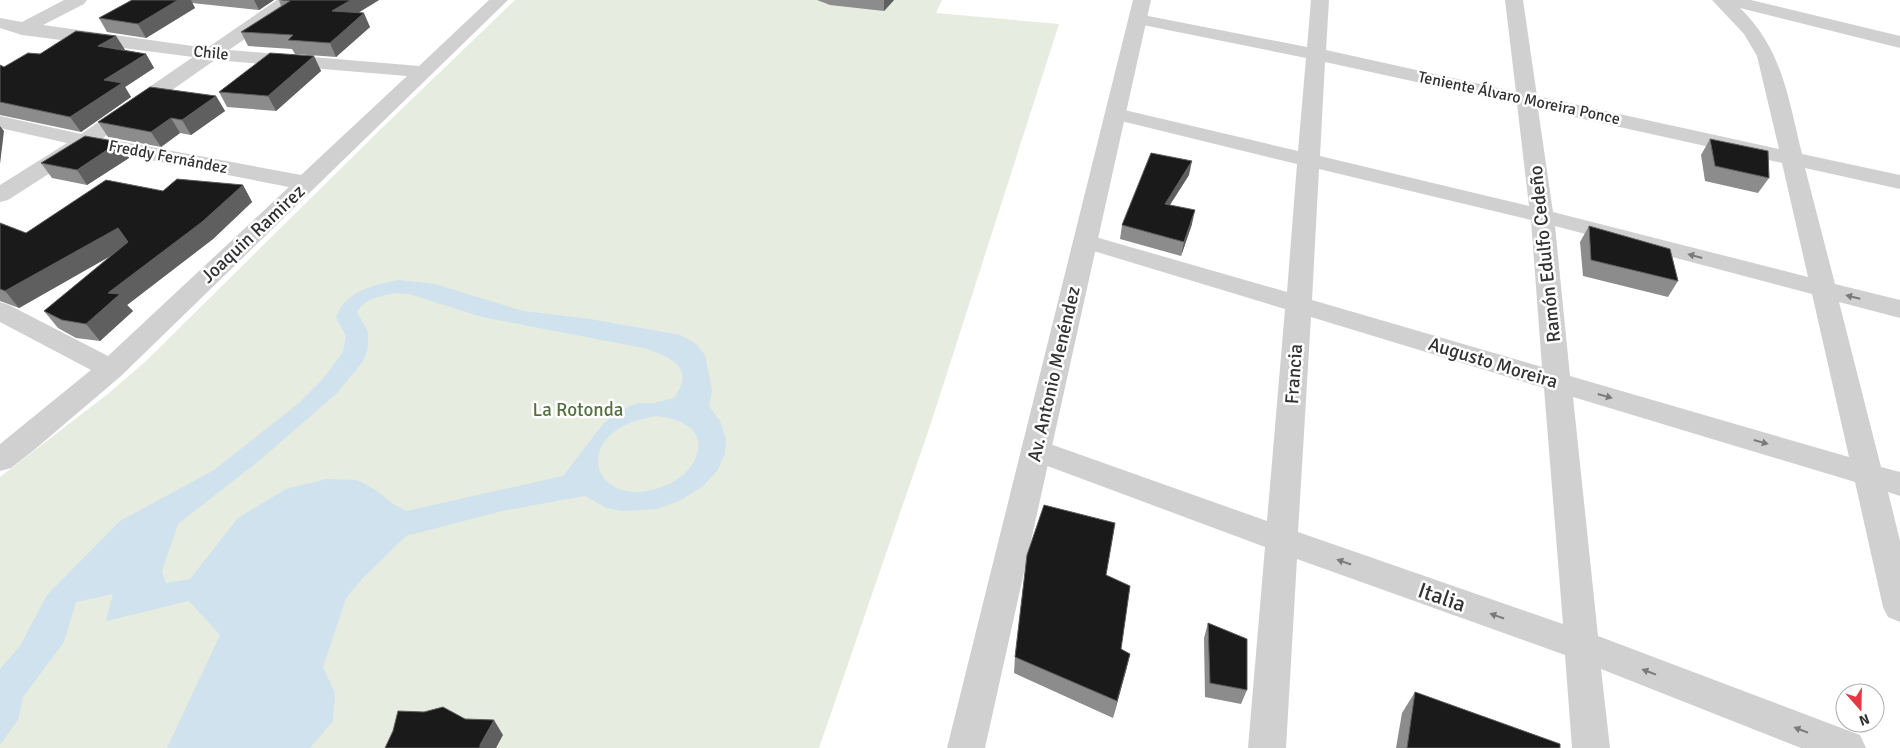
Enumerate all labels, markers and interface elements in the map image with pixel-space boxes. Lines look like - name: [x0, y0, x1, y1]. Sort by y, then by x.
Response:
- street label: Chile: [192, 41, 230, 65]
- street label: Teniente Álvaro Moreira Ponce: [1416, 67, 1622, 129]
- street label: Freddy Fernández: [107, 136, 229, 178]
- street label: Ramón Edulfo Cedeño: [1524, 164, 1566, 344]
- street label: Joaquin Ramirez: [196, 180, 310, 288]
- one-way arrow: [1688, 252, 1703, 260]
- street label: Av. Antonio Menéndez: [1022, 284, 1086, 464]
- one-way arrow: [1845, 292, 1860, 300]
- street label: Augusto Moreira: [1425, 332, 1561, 394]
- street label: Francia: [1280, 343, 1308, 405]
- one-way arrow: [1598, 393, 1613, 401]
- park label: La Rotonda: [533, 398, 623, 422]
- one-way arrow: [1754, 439, 1769, 447]
- one-way arrow: [1336, 558, 1351, 565]
- street label: Italia: [1415, 576, 1469, 618]
- one-way arrow: [1489, 612, 1504, 620]
- one-way arrow: [1642, 668, 1657, 675]
- north arrow: [1835, 683, 1885, 733]
- text: N: [1857, 710, 1872, 729]
- one-way arrow: [1794, 726, 1808, 734]

